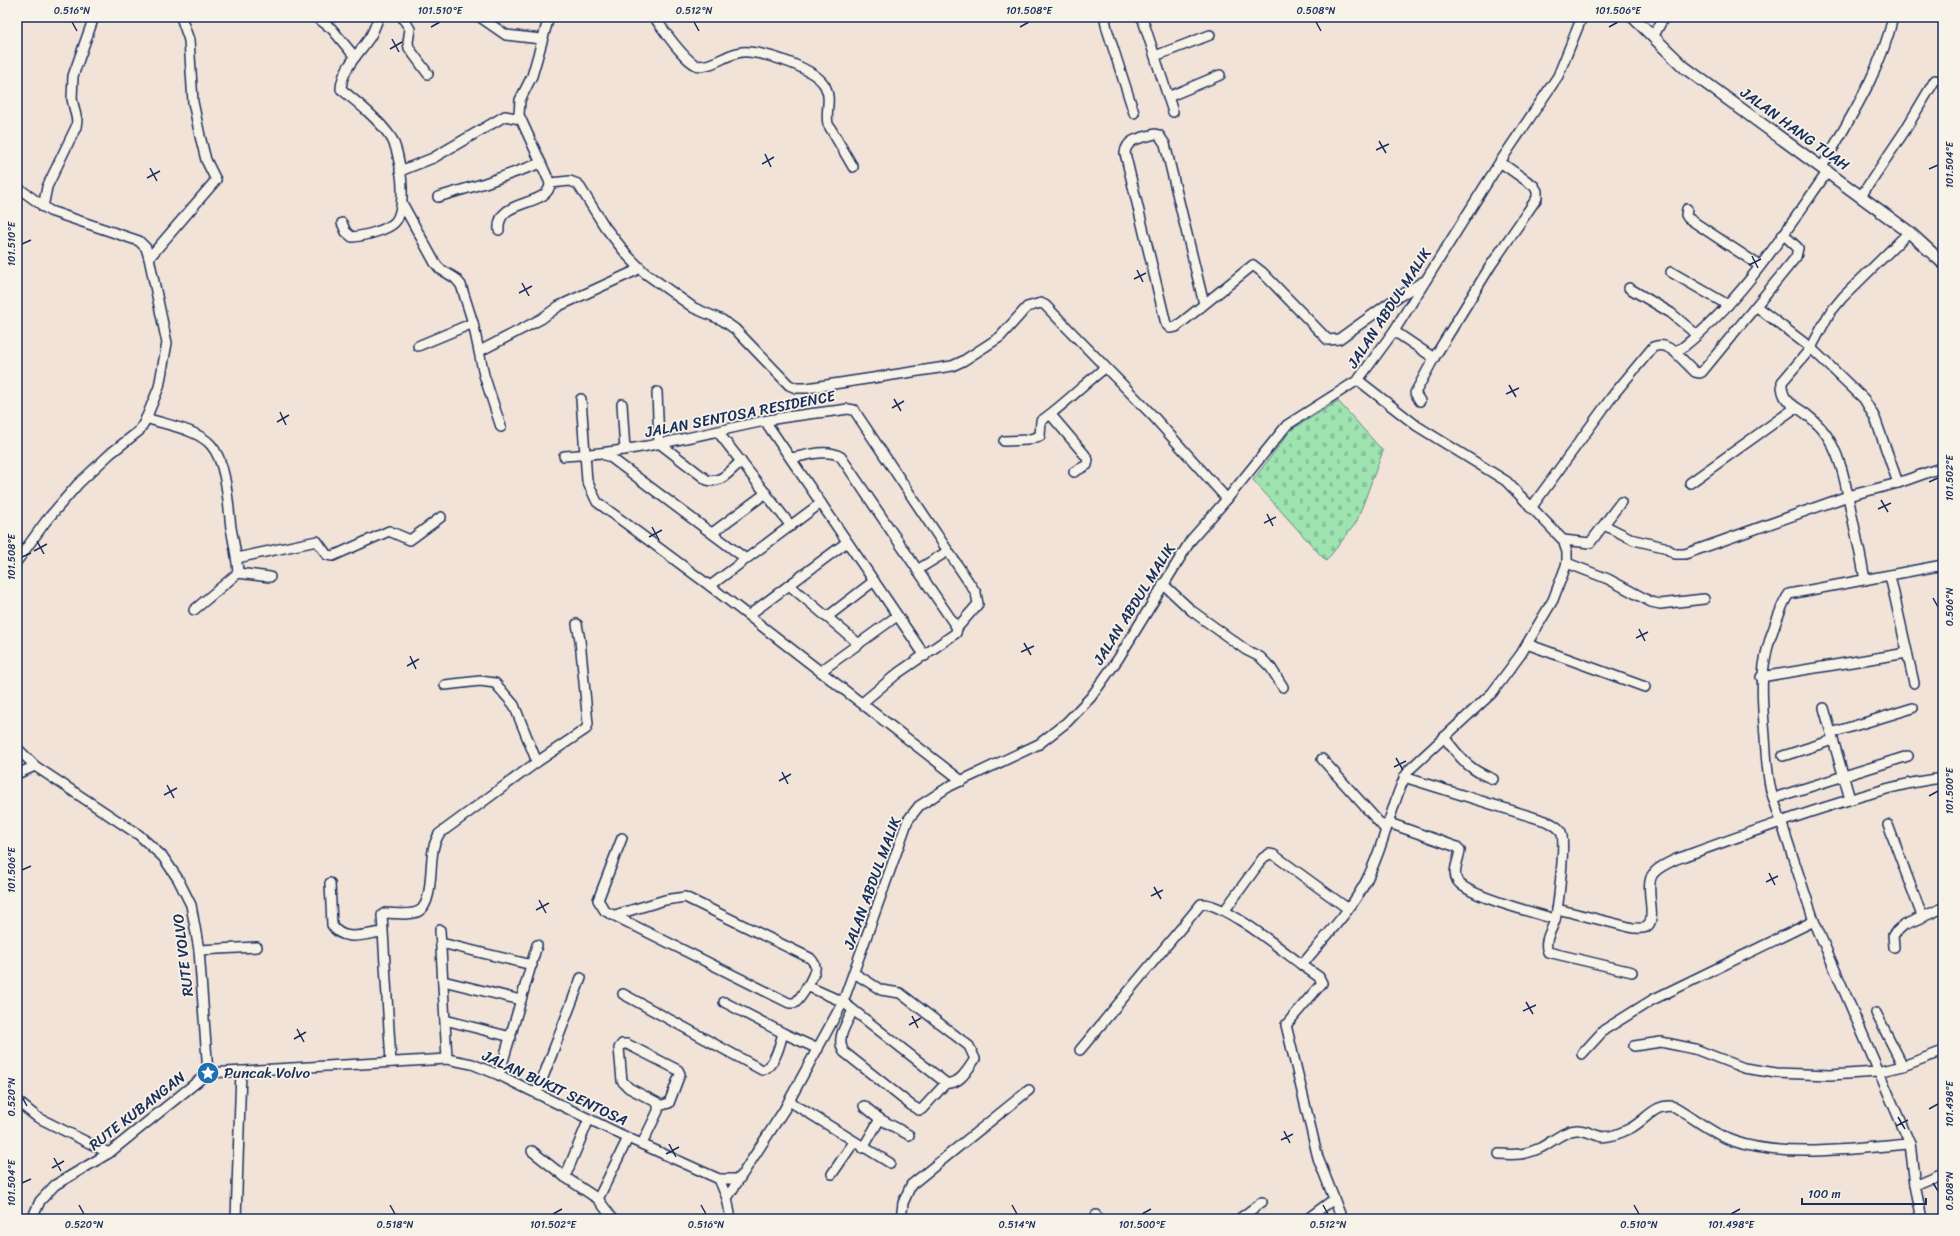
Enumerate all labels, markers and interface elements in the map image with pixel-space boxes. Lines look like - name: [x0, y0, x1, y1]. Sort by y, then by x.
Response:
- text: 0.516°N: [54, 2, 90, 20]
- text: 101.510°E: [418, 2, 464, 20]
- text: 0.512°N: [676, 2, 712, 20]
- text: 101.508°E: [1006, 2, 1054, 20]
- text: 0.508°N: [1296, 2, 1336, 20]
- text: 101.506°E: [1595, 2, 1642, 20]
- street label: JALAN HANG TUAH: [1734, 80, 1856, 178]
- text: 101.504°E: [1941, 140, 1959, 188]
- text: 101.510°E: [3, 220, 21, 266]
- street label: JALAN ABDUL MALIK: [1340, 242, 1438, 374]
- street label: JALAN SENTOSA RESIDENCE: [642, 383, 839, 445]
- text: 101.502°E: [1941, 454, 1959, 501]
- text: 101.508°E: [3, 532, 21, 580]
- street label: JALAN ABDUL MALIK: [1085, 538, 1182, 671]
- text: 0.506°N: [1941, 588, 1959, 626]
- text: 101.500°E: [1941, 766, 1959, 814]
- street label: JALAN ABDUL MALIK: [836, 813, 908, 954]
- text: 101.506°E: [3, 846, 21, 893]
- street label: RUTE VOLVO: [165, 912, 201, 998]
- street label: JALAN BUKIT SENTOSA: [477, 1042, 632, 1133]
- place icon: Puncak Volvo: [195, 1060, 221, 1086]
- place label: Puncak Volvo: [224, 1060, 310, 1086]
- street label: RUTE KUBANGAN: [83, 1064, 192, 1157]
- text: 0.520°N: [3, 1078, 21, 1116]
- text: 101.498°E: [1941, 1079, 1959, 1127]
- text: 101.504°E: [3, 1158, 21, 1206]
- text: 0.508°N: [1941, 1171, 1959, 1211]
- scale bar: [1802, 1180, 1926, 1206]
- text: 100 m: [1808, 1183, 1841, 1205]
- text: 0.520°N: [65, 1216, 103, 1234]
- text: 0.518°N: [377, 1216, 414, 1234]
- text: 101.502°E: [530, 1216, 577, 1234]
- text: 0.516°N: [688, 1216, 724, 1234]
- text: 0.514°N: [998, 1216, 1036, 1234]
- text: 101.500°E: [1119, 1216, 1167, 1234]
- text: 0.512°N: [1310, 1216, 1346, 1234]
- text: 0.510°N: [1620, 1216, 1658, 1234]
- text: 101.498°E: [1708, 1216, 1756, 1234]

